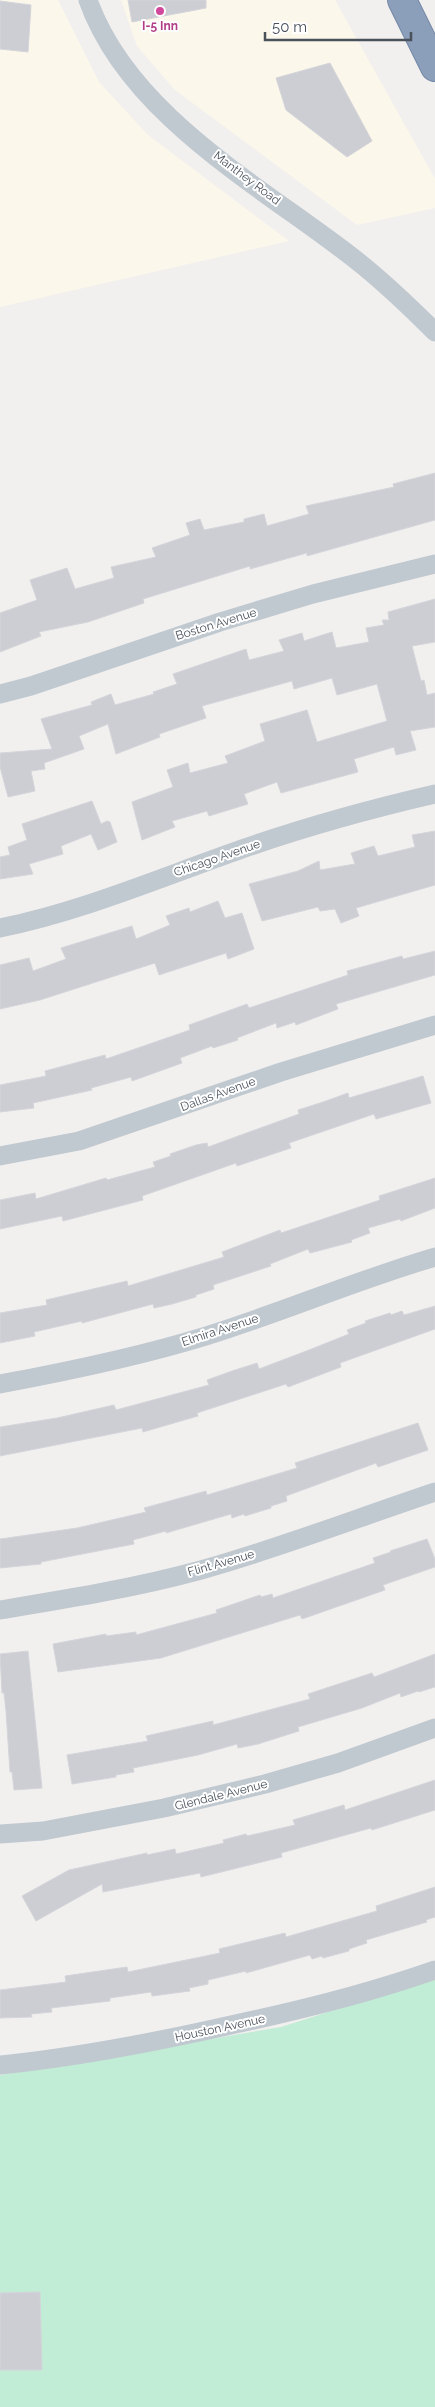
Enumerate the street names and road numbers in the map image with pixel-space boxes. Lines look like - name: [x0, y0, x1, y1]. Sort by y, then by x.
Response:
- street label: Manthey Road: [211, 148, 283, 208]
- street label: Boston Avenue: [174, 605, 258, 643]
- street label: Chicago Avenue: [172, 837, 262, 879]
- street label: Dallas Avenue: [179, 1074, 257, 1114]
- street label: Elmira Avenue: [180, 1311, 260, 1349]
- street label: Flint Avenue: [186, 1547, 256, 1579]
- street label: Glendale Avenue: [173, 1777, 269, 1813]
- street label: Houston Avenue: [174, 2012, 266, 2044]

